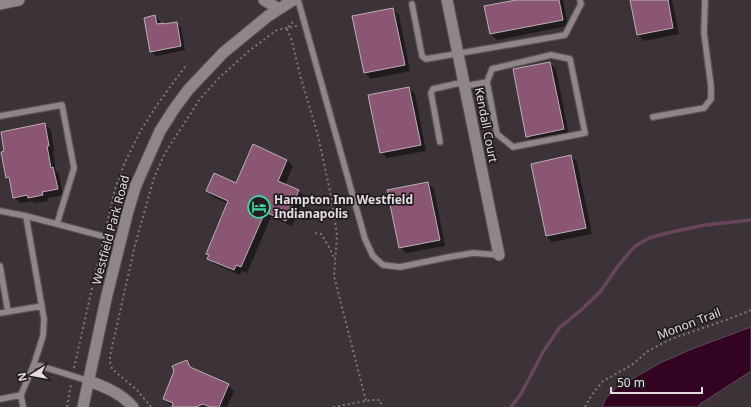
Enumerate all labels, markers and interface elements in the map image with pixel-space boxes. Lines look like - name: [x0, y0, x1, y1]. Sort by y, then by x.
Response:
- street label: Kendall Court: [471, 86, 502, 165]
- street label: Westfield Park Road: [88, 173, 133, 286]
- place label: Hampton Inn Westfield Indianapolis: [274, 191, 413, 222]
- hotel icon: Hampton Inn Westfield Indianapolis: [246, 194, 272, 220]
- street label: Monon Trail: [654, 304, 723, 343]
- north arrow: [12, 355, 52, 395]
- scale bar: [611, 369, 702, 395]
- text: N: [13, 371, 30, 383]
- text: 50 m: [617, 374, 645, 391]

